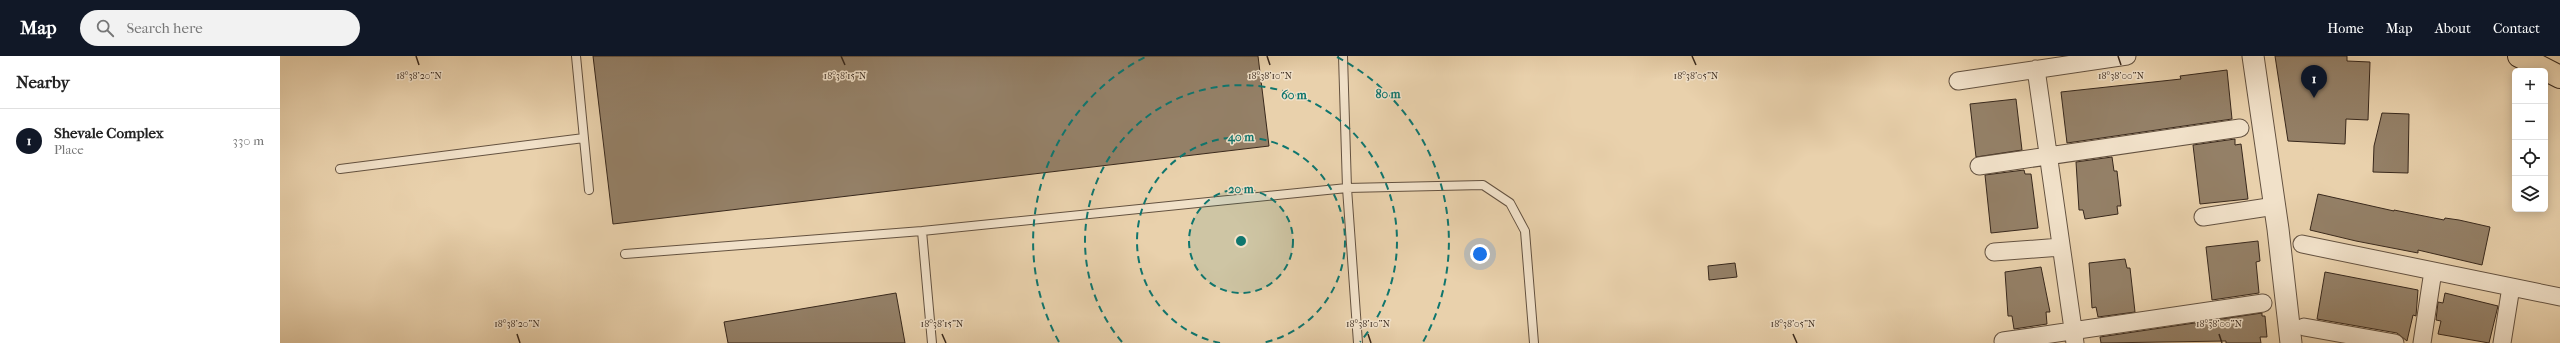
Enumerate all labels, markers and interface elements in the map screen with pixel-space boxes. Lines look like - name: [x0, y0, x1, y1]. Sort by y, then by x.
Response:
- search box: [80, 10, 360, 46]
- text: Map: [20, 17, 56, 39]
- icon: search: [94, 17, 116, 39]
- text: Search here: [126, 19, 203, 37]
- text: Home: [2327, 20, 2364, 37]
- text: Map: [2386, 20, 2413, 37]
- text: About: [2435, 20, 2471, 37]
- text: Contact: [2493, 20, 2540, 37]
- pin: 1: [2301, 65, 2327, 98]
- map controls: [2512, 68, 2548, 212]
- button: +: [2512, 68, 2548, 104]
- text: 18°38'20"N: [396, 70, 442, 82]
- text: 18°38'15"N: [824, 70, 867, 82]
- text: 18°38'10"N: [1248, 70, 1292, 82]
- text: 18°38'05"N: [1674, 70, 1719, 82]
- text: 18°38'00"N: [2098, 70, 2144, 82]
- text: Nearby: [16, 72, 70, 92]
- text: 80 m: [1375, 87, 1402, 101]
- text: 60 m: [1281, 88, 1308, 102]
- button: −: [2512, 104, 2548, 140]
- text: Shevale Complex: [54, 124, 164, 142]
- text: 40 m: [1227, 130, 1255, 145]
- text: 1: [27, 133, 31, 148]
- text: 330 m: [233, 133, 264, 148]
- button: locate: [2512, 140, 2548, 176]
- text: Place: [54, 142, 84, 157]
- button: layers: [2512, 176, 2548, 212]
- text: 20 m: [1228, 182, 1255, 196]
- centre of rings: [1234, 234, 1248, 248]
- your location: [1470, 244, 1490, 264]
- text: 18°38'20"N: [494, 318, 540, 330]
- text: 18°38'15"N: [921, 318, 964, 330]
- text: 18°38'10"N: [1346, 318, 1390, 330]
- text: 18°38'05"N: [1771, 318, 1816, 330]
- text: 18°38'00"N: [2196, 318, 2242, 330]

